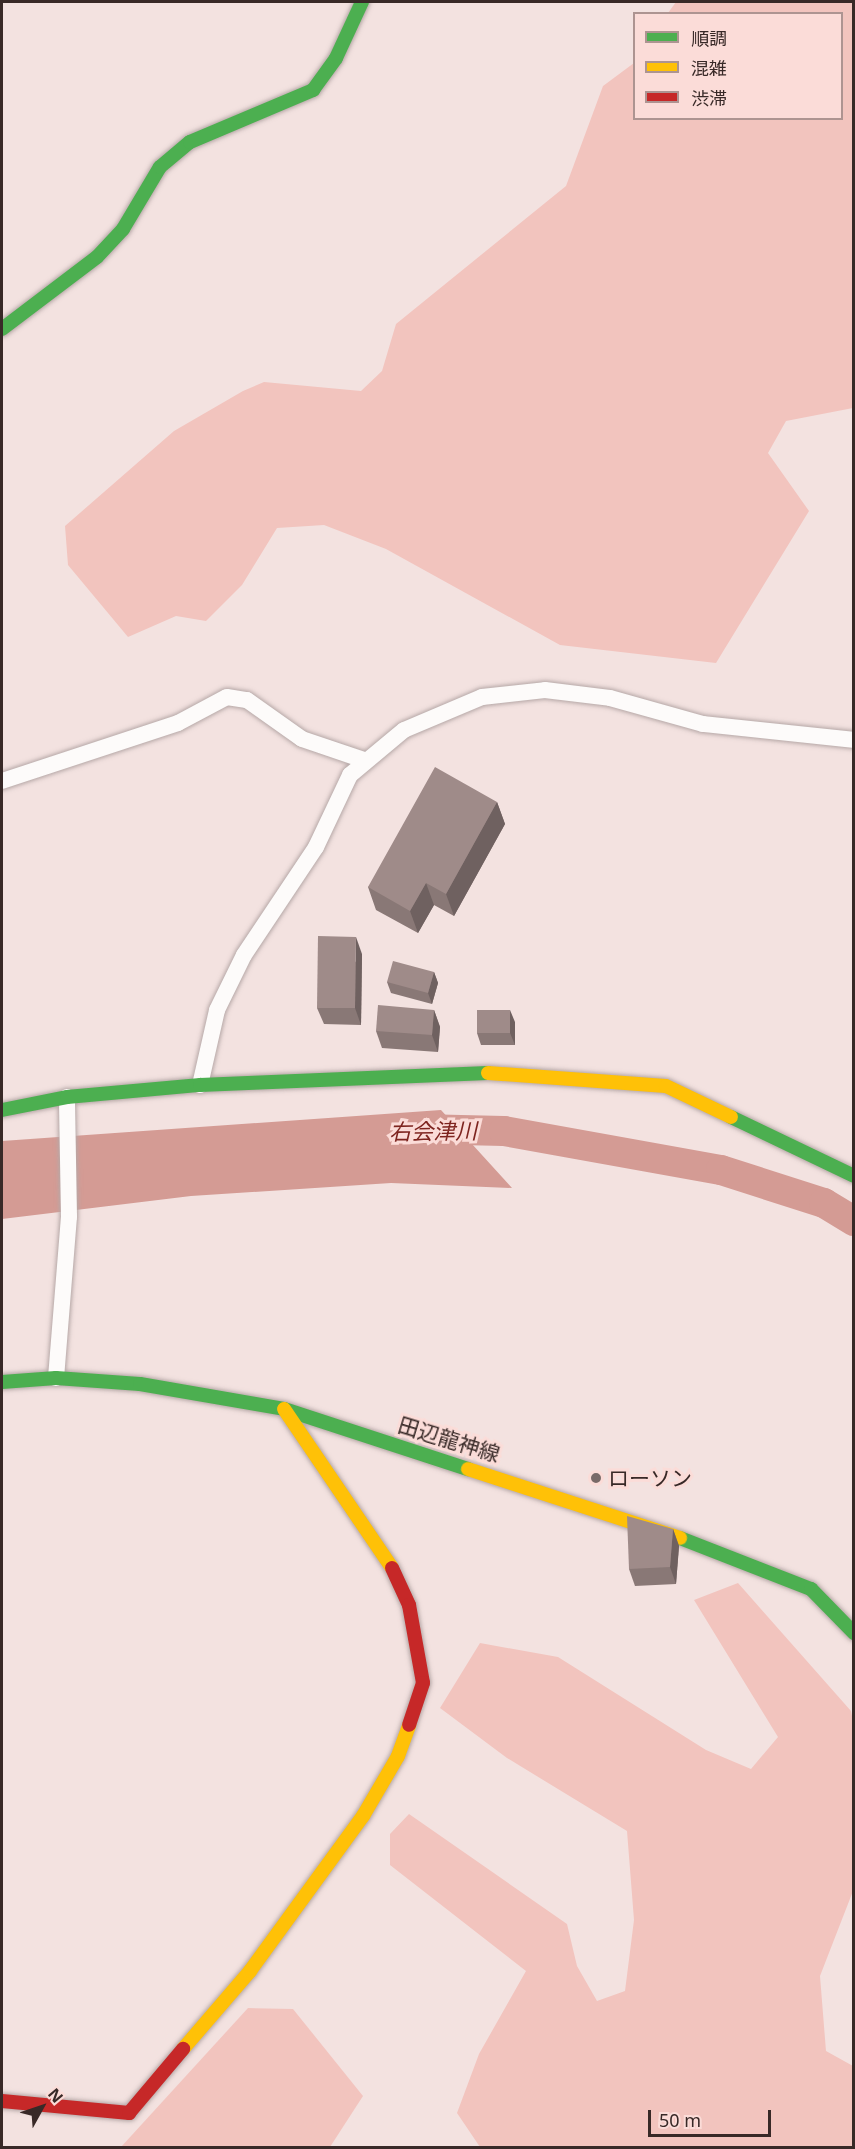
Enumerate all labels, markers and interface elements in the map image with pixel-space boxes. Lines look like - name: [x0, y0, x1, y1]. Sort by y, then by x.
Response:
- legend: [633, 12, 843, 120]
- text: 順調: [691, 26, 727, 50]
- text: 混雑: [691, 56, 727, 80]
- text: 渋滞: [691, 86, 727, 110]
- water label: 右会津川: [389, 1117, 477, 1145]
- street label: 田辺龍神線: [395, 1412, 503, 1466]
- place label: ローソン: [608, 1465, 692, 1491]
- marker: ローソン: [589, 1471, 603, 1485]
- north arrow: [12, 2077, 72, 2137]
- text: N: [43, 2083, 68, 2107]
- scale bar: [651, 2098, 774, 2136]
- text: 50 m: [659, 2108, 701, 2132]

